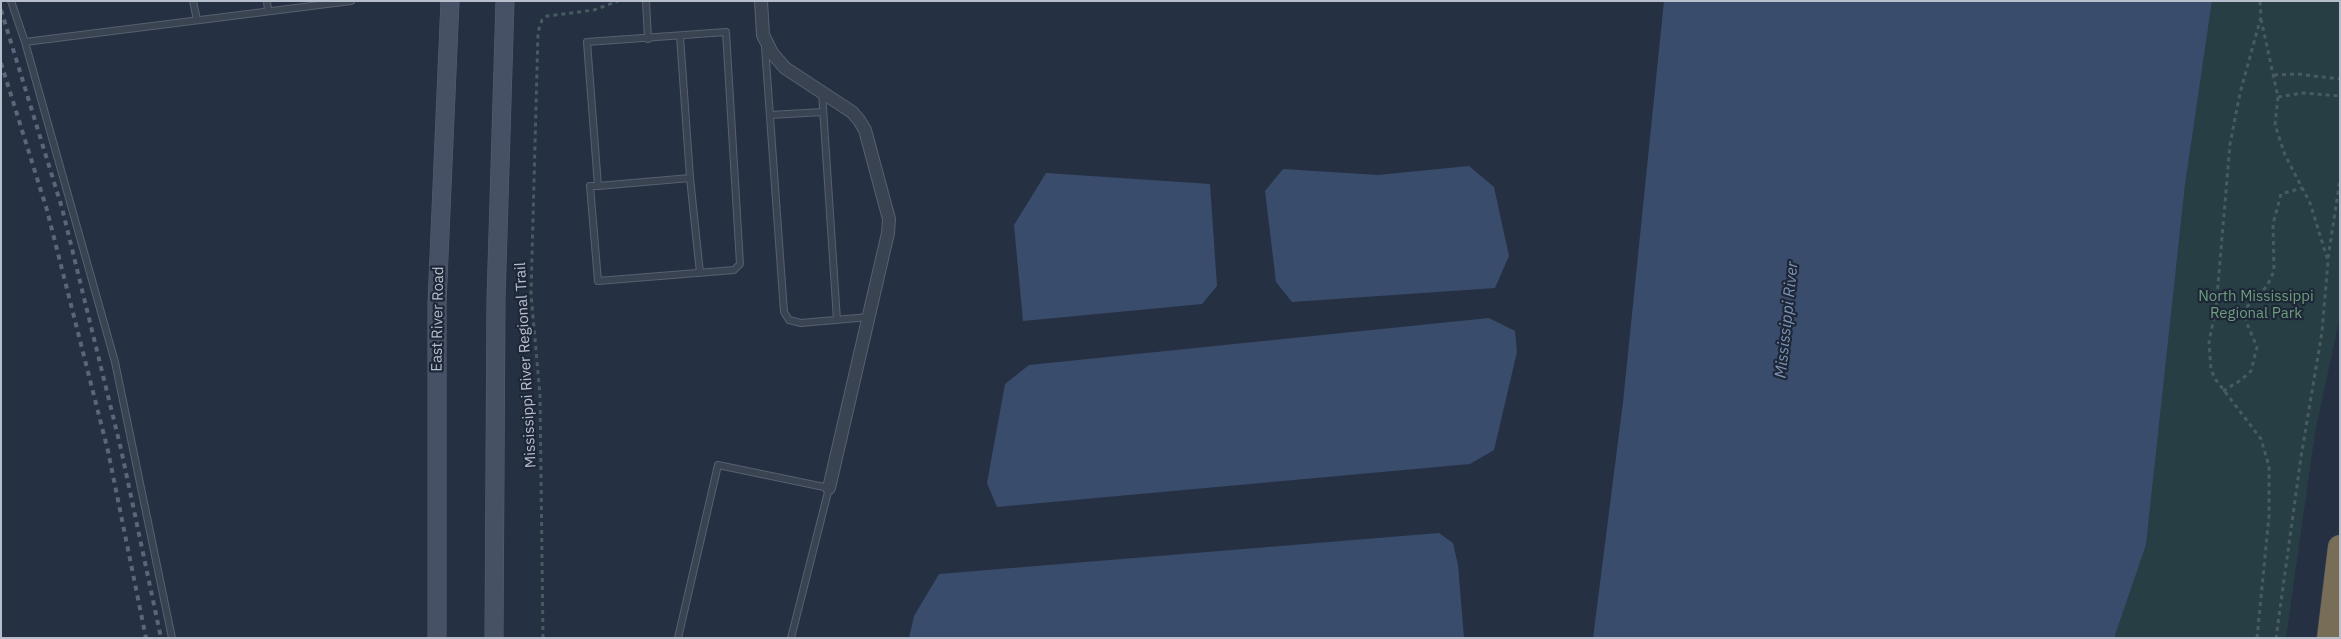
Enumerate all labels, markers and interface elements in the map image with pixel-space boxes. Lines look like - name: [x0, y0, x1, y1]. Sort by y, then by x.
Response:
- water label: Mississippi River: [1771, 261, 1803, 379]
- street label: Mississippi River Regional Trail: [512, 262, 540, 468]
- street label: East River Road: [428, 266, 448, 372]
- park label: North Mississippi Regional Park: [2198, 288, 2314, 323]

